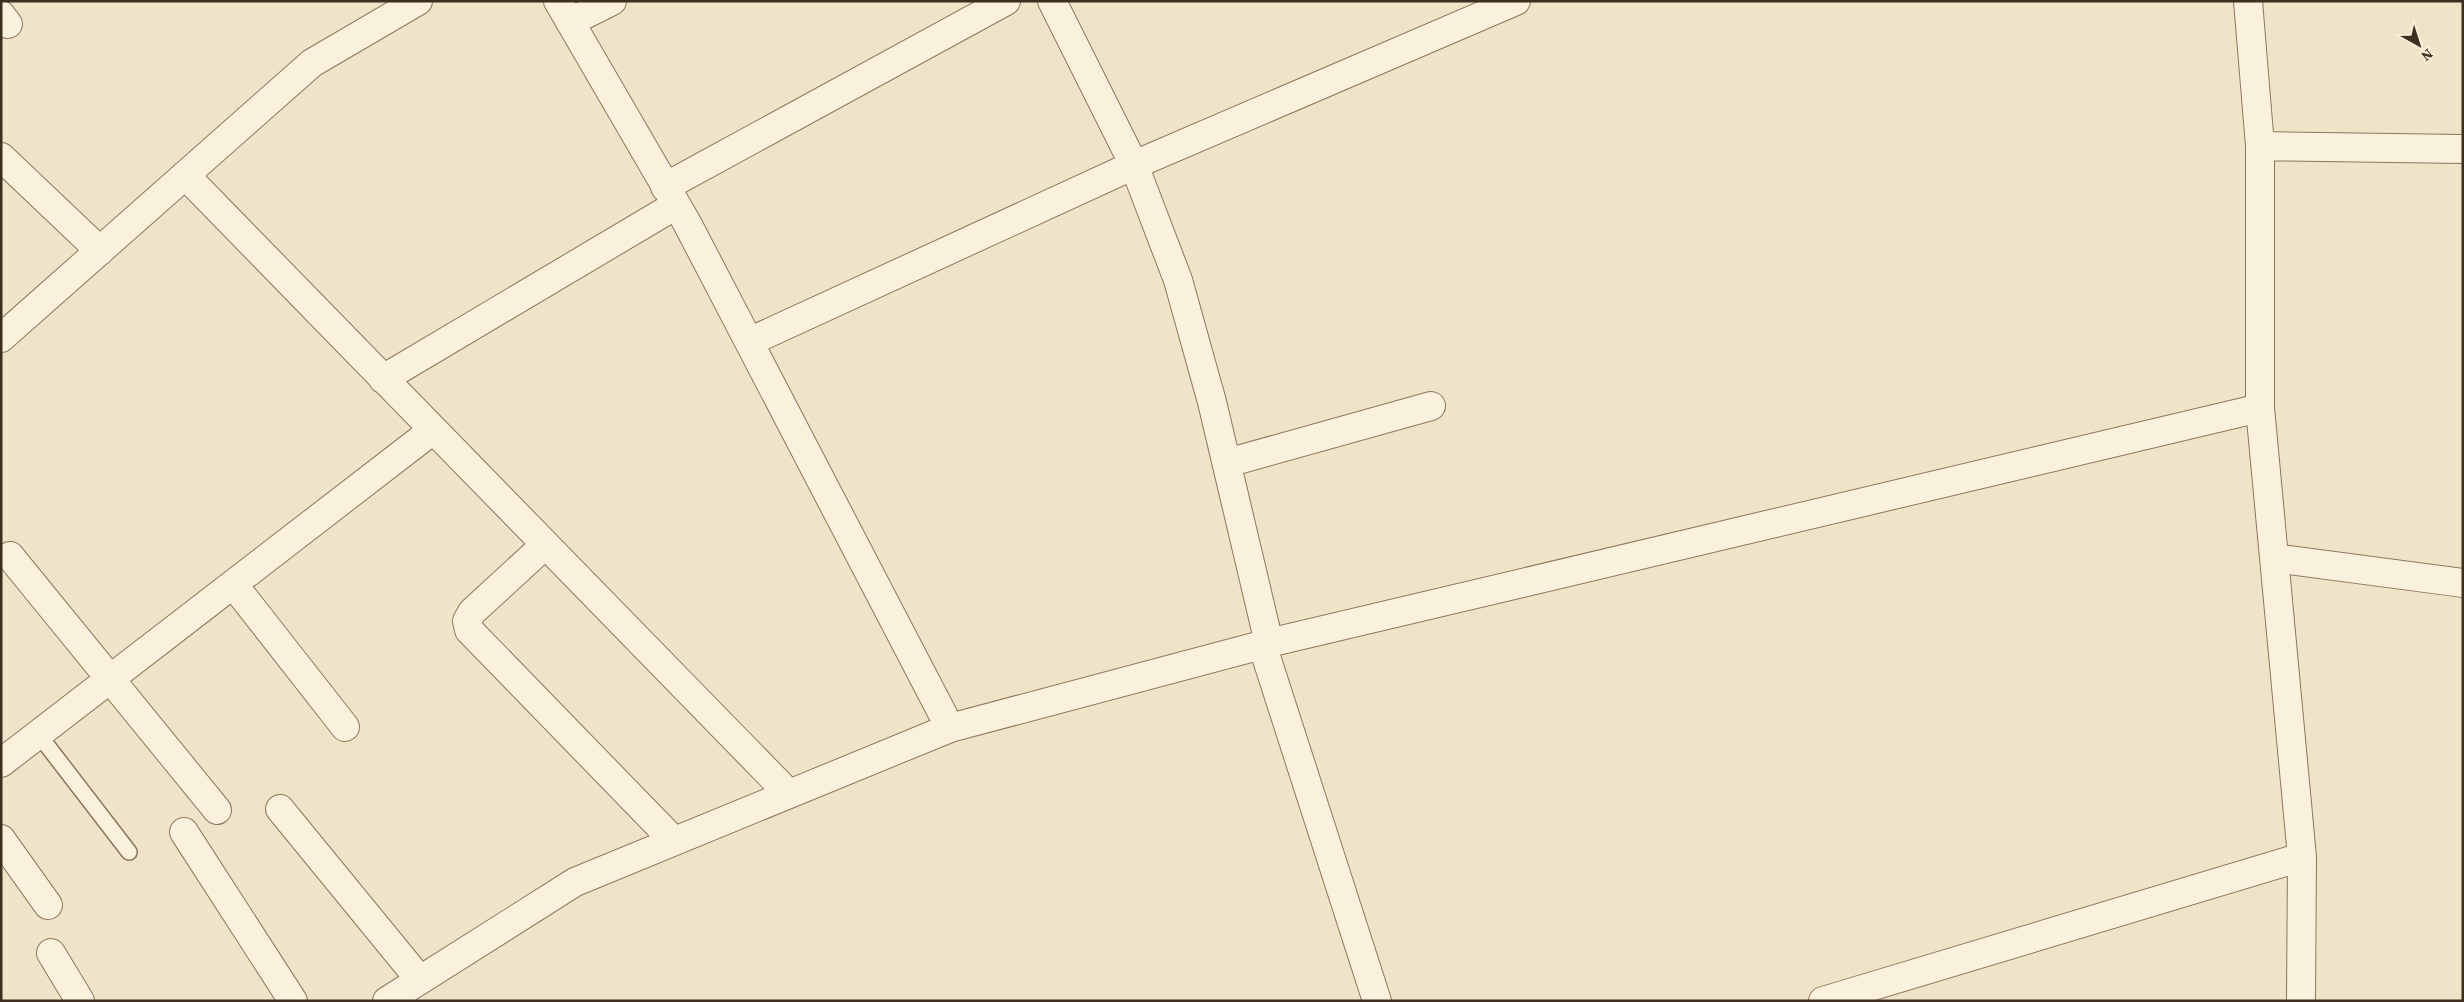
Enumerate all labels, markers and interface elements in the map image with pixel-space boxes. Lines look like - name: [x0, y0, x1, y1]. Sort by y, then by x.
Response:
- north arrow: [2394, 20, 2444, 70]
- text: N: [2417, 44, 2437, 66]

